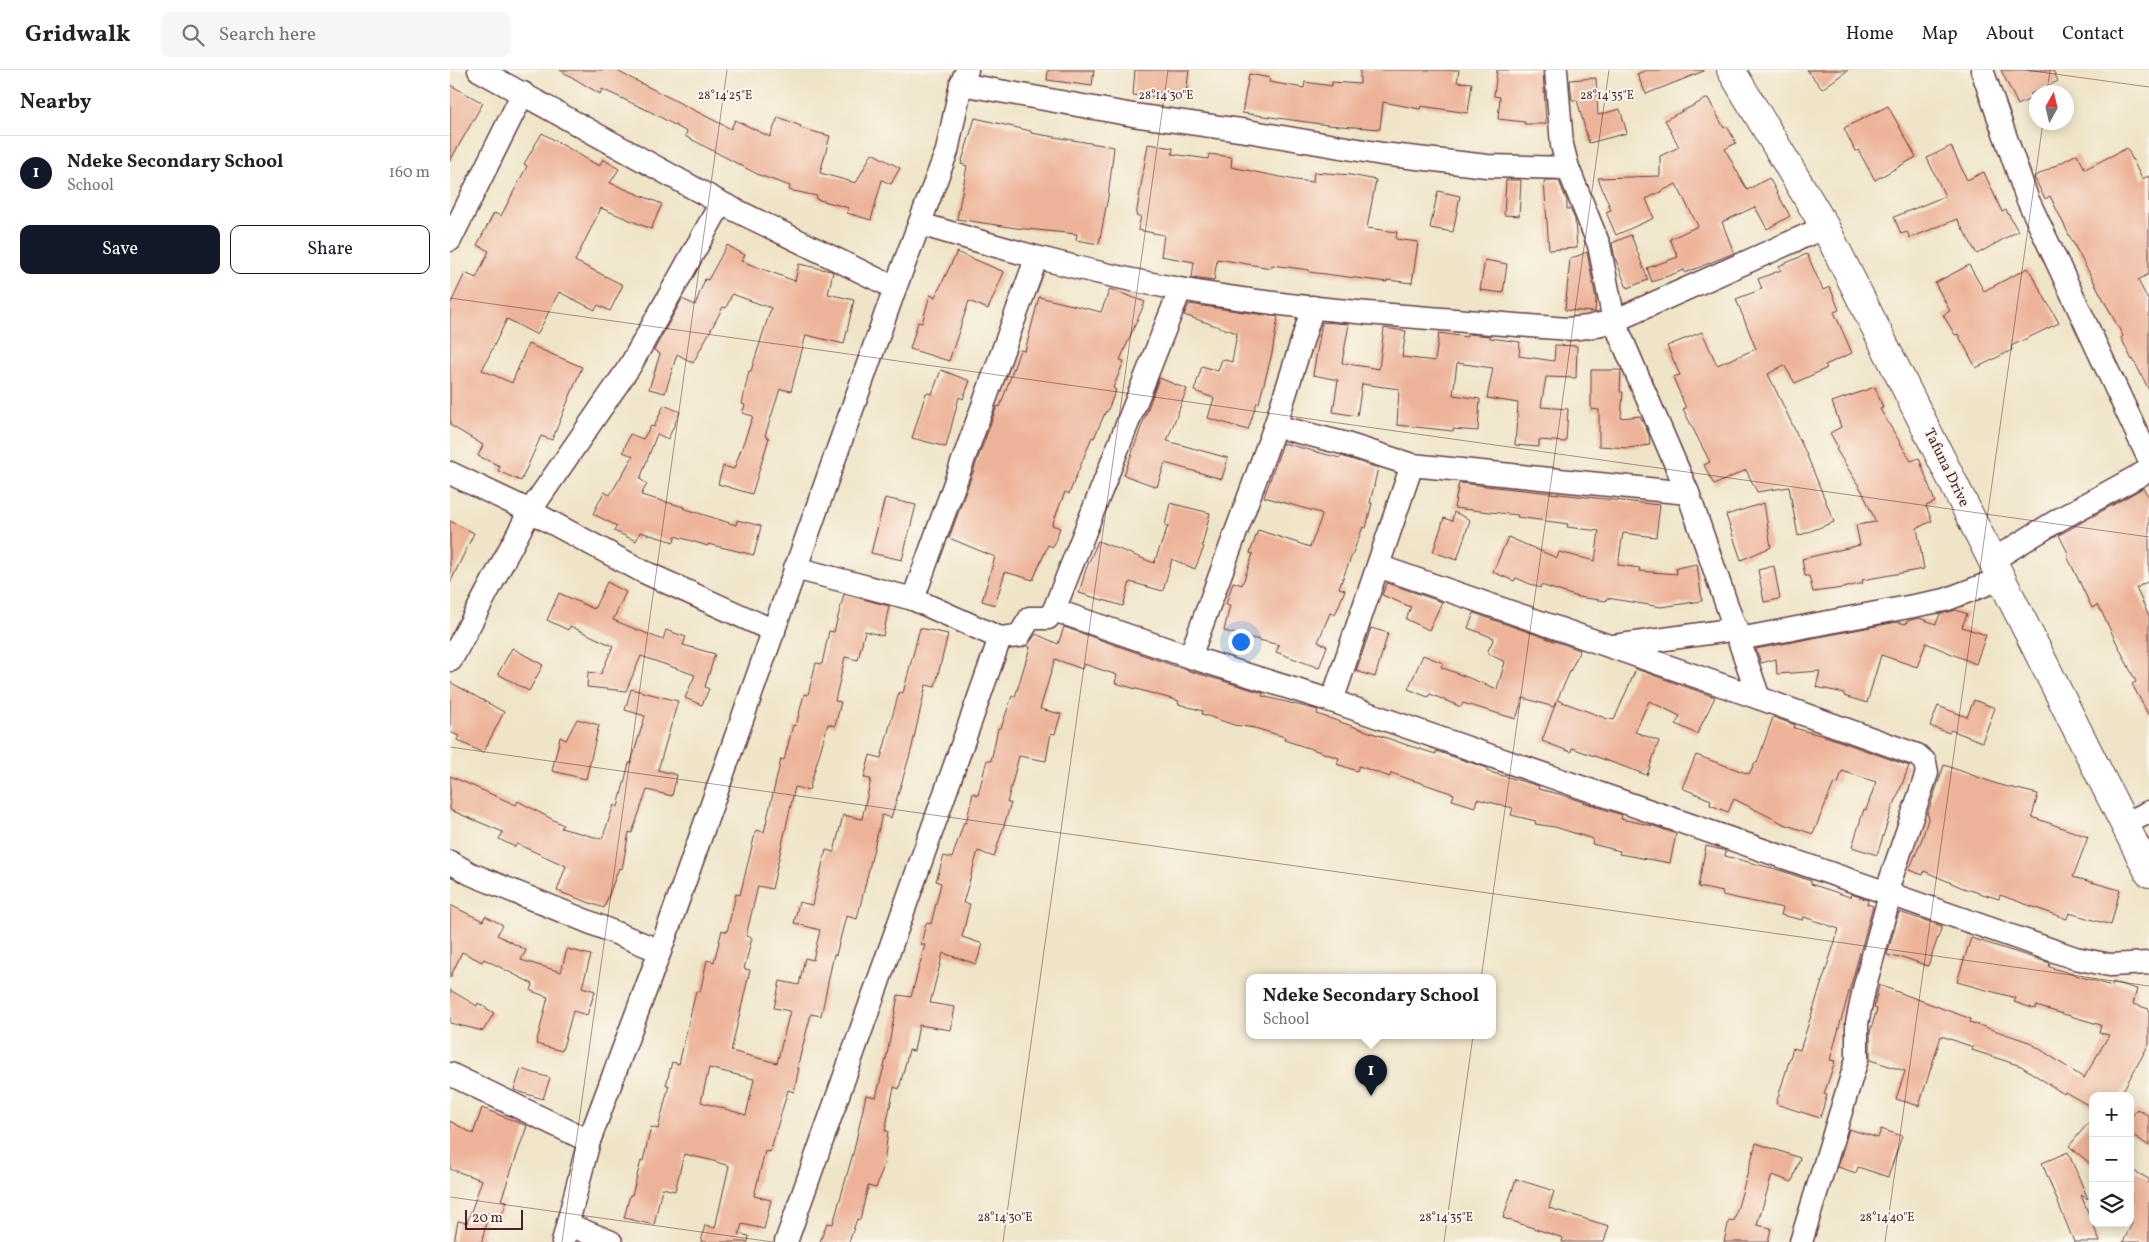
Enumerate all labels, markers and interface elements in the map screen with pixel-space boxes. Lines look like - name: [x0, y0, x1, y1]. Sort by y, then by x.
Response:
- search box: [161, 12, 511, 57]
- text: Gridwalk: [25, 18, 131, 52]
- icon: search: [179, 21, 207, 49]
- text: Search here: [219, 22, 316, 48]
- text: Home: [1846, 22, 1894, 47]
- text: Map: [1922, 22, 1958, 47]
- text: About: [1986, 22, 2034, 47]
- text: Contact: [2062, 22, 2124, 47]
- north arrow: [2029, 85, 2074, 130]
- text: Nearby: [20, 88, 91, 117]
- text: 28°14'25"E: [698, 88, 752, 104]
- text: 28°14'30"E: [1138, 88, 1194, 104]
- text: 28°14'35"E: [1580, 88, 1634, 104]
- text: Ndeke Secondary School: [67, 149, 284, 175]
- text: 1: [33, 162, 39, 184]
- text: 160 m: [389, 162, 430, 184]
- text: School: [67, 175, 114, 197]
- button: Save: [20, 225, 220, 274]
- button: Share: [230, 225, 430, 274]
- street label: Tafuna Drive: [1918, 425, 1974, 511]
- your location: [1228, 629, 1254, 655]
- popup: [1246, 974, 1496, 1039]
- text: Ndeke Secondary School: [1263, 983, 1479, 1009]
- text: School: [1263, 1009, 1310, 1031]
- pin: 1: [1355, 1055, 1387, 1096]
- map controls: [2089, 1092, 2134, 1227]
- button: +: [2089, 1092, 2134, 1137]
- button: −: [2089, 1137, 2134, 1182]
- button: layers: [2089, 1182, 2134, 1227]
- scale bar: [465, 1207, 522, 1230]
- text: 20 m: [472, 1209, 503, 1228]
- text: 28°14'30"E: [977, 1210, 1033, 1226]
- text: 28°14'35"E: [1419, 1210, 1473, 1226]
- text: 28°14'40"E: [1859, 1210, 1915, 1226]

